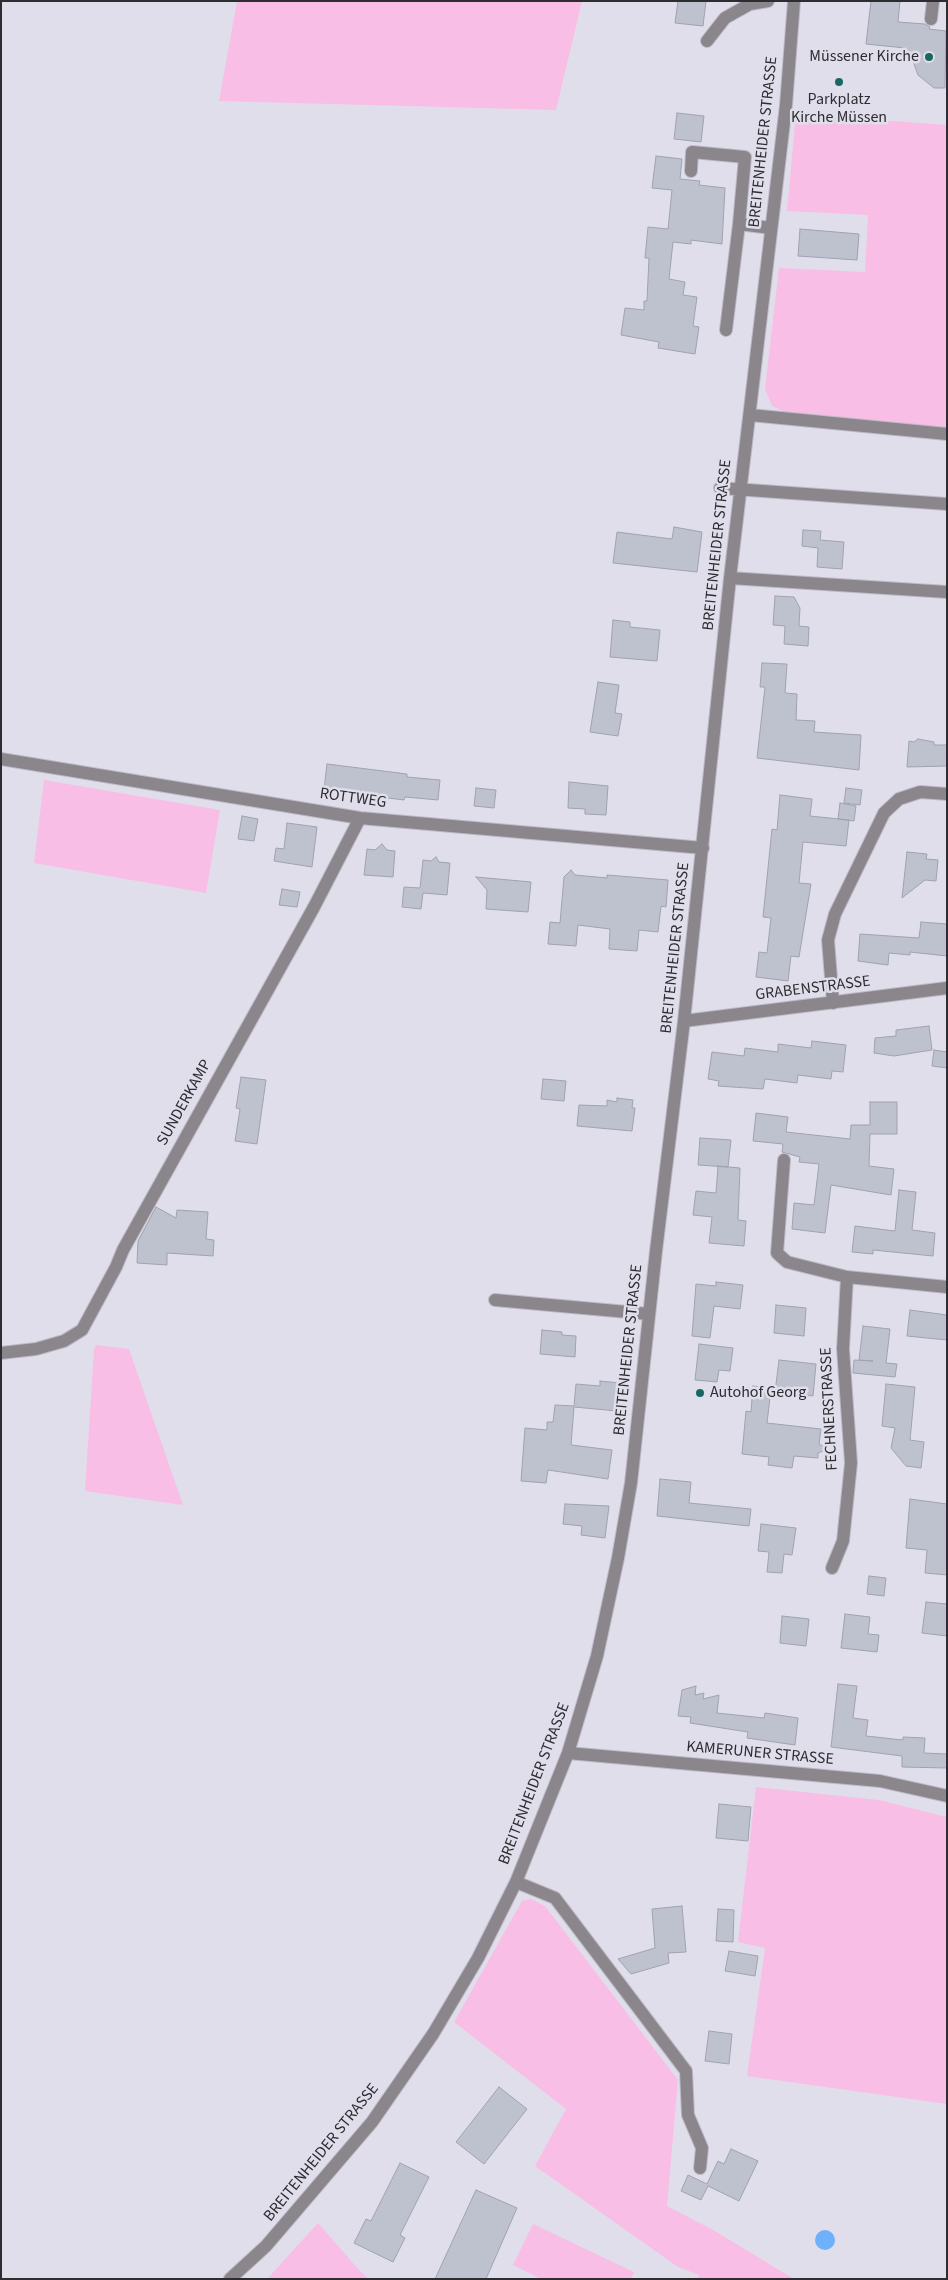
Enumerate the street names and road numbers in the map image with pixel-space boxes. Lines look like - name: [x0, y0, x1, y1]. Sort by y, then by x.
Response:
- street label: BREITENHEIDER STRASSE: [745, 55, 783, 229]
- street label: BREITENHEIDER STRASSE: [699, 458, 737, 632]
- street label: ROTTWEG: [318, 785, 388, 813]
- street label: BREITENHEIDER STRASSE: [657, 861, 695, 1035]
- street label: GRABENSTRASSE: [754, 972, 872, 1006]
- street label: SUNDERKAMP: [154, 1057, 216, 1149]
- street label: BREITENHEIDER STRASSE: [610, 1263, 648, 1437]
- street label: FECHNERSTRASSE: [817, 1347, 843, 1471]
- street label: BREITENHEIDER STRASSE: [495, 1700, 575, 1868]
- street label: KAMERUNER STRASSE: [685, 1738, 835, 1770]
- street label: BREITENHEIDER STRASSE: [260, 2080, 384, 2226]

